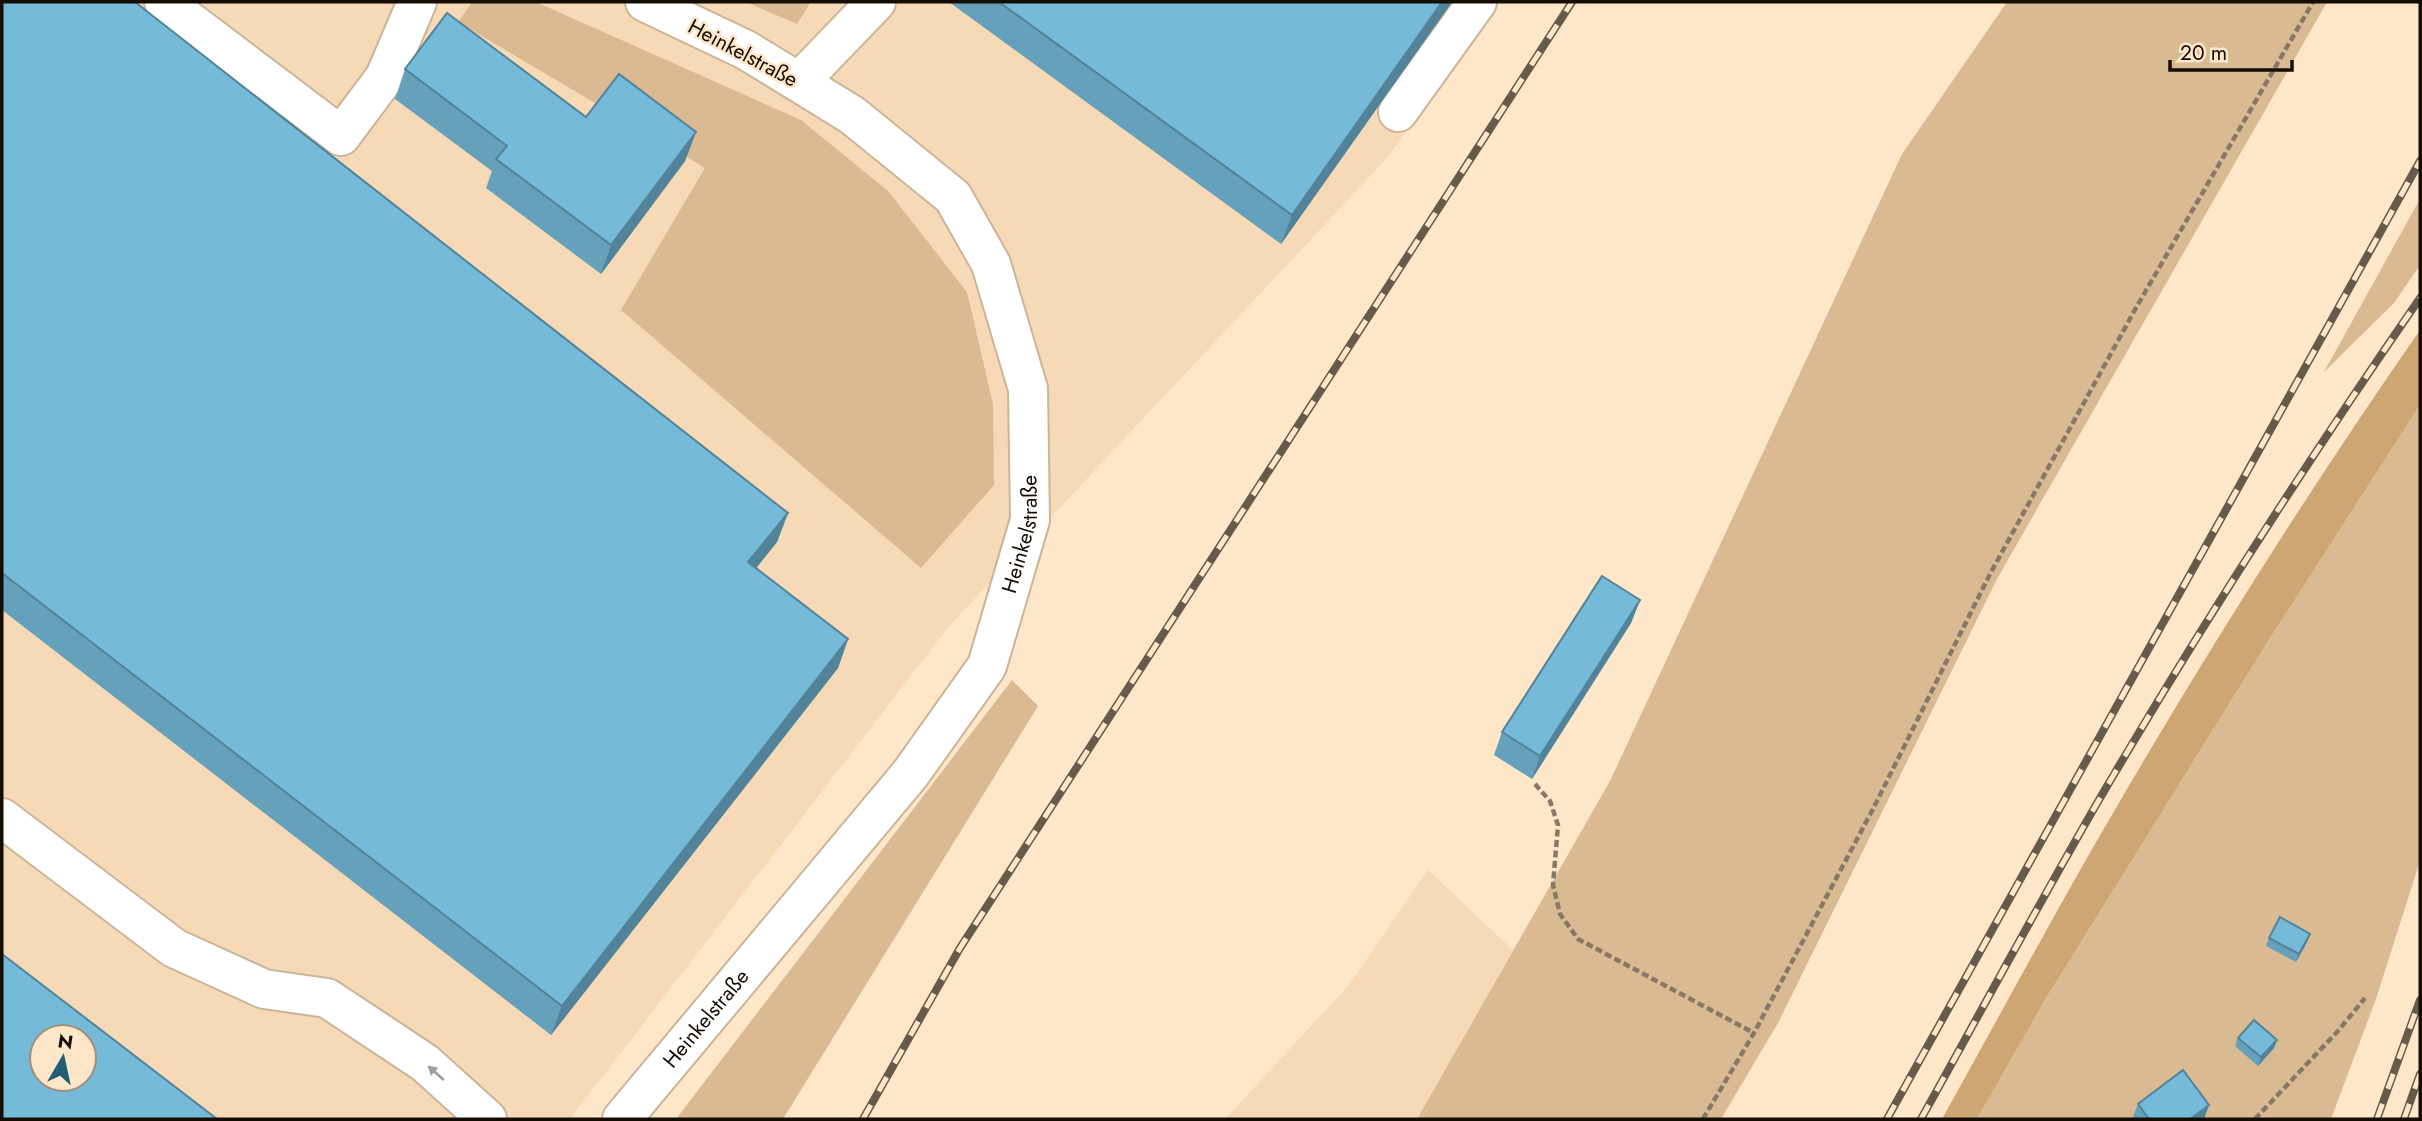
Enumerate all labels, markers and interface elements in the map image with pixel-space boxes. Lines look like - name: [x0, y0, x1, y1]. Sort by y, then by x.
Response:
- street label: Heinkelstraße: [683, 11, 803, 95]
- scale bar: [2170, 28, 2292, 72]
- text: 20 m: [2180, 38, 2227, 68]
- street label: Heinkelstraße: [994, 475, 1045, 597]
- street label: Heinkelstraße: [656, 962, 756, 1074]
- north arrow: [28, 1023, 98, 1093]
- text: N: [56, 1027, 75, 1056]
- one-way arrow: [428, 1066, 445, 1082]

